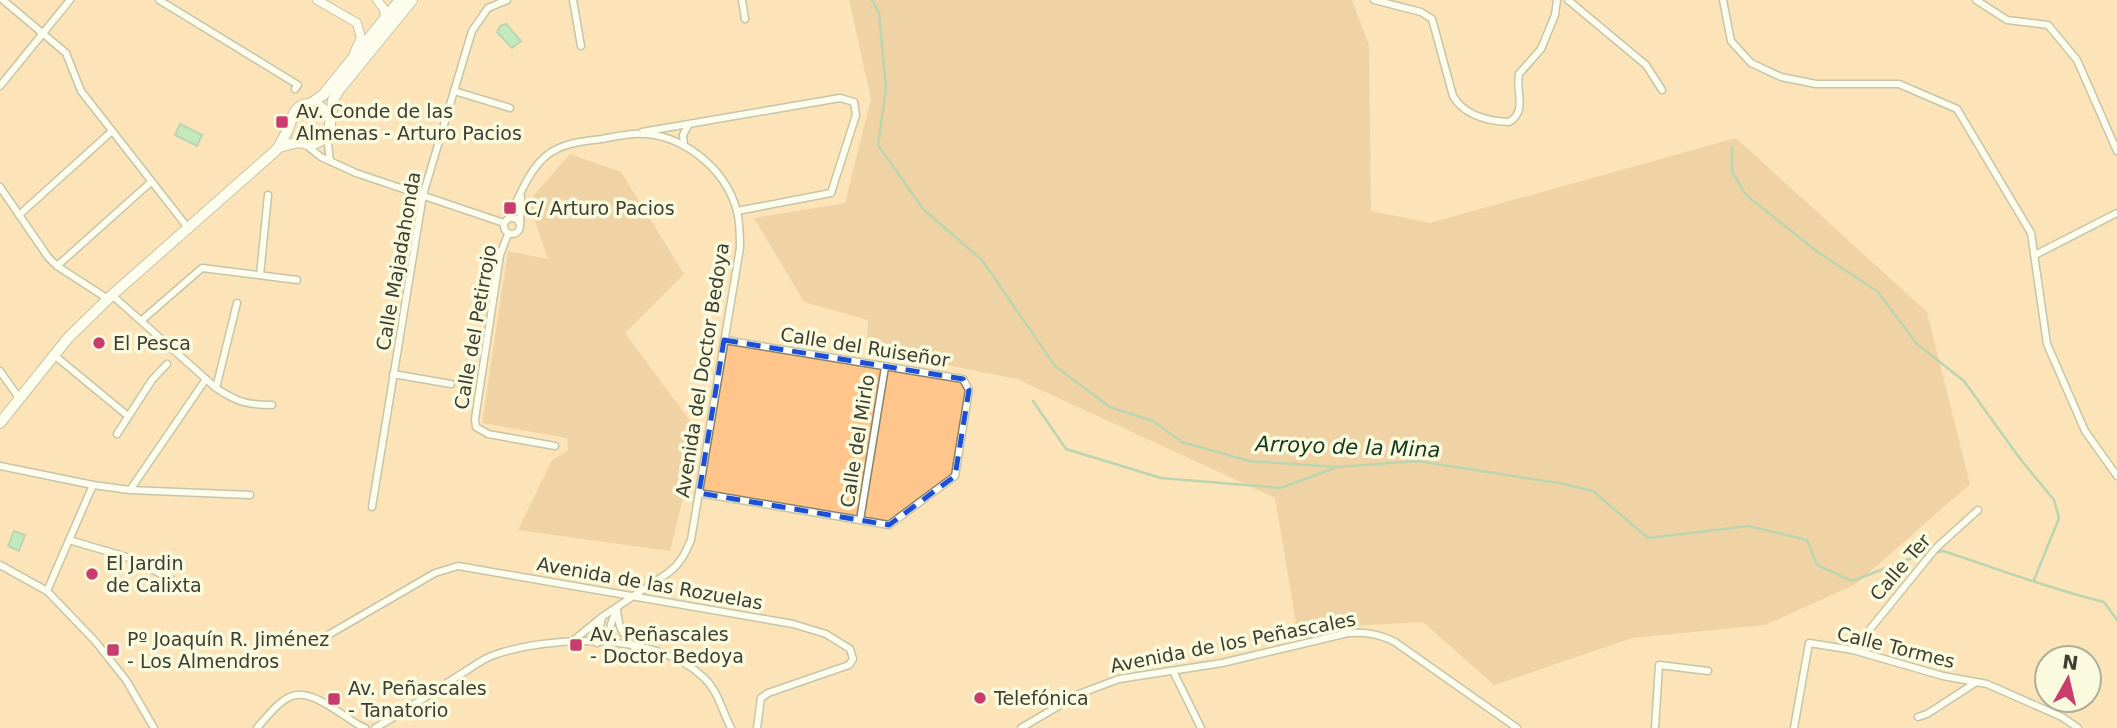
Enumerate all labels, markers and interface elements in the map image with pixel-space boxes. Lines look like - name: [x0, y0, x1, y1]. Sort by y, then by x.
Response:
- place label: Av. Conde de las Almenas - Arturo Pacios: [296, 100, 522, 144]
- marker: Av. Conde de las Almenas - Arturo Pacios: [274, 114, 290, 130]
- street label: Calle Majadahonda: [371, 170, 425, 352]
- place label: C/ Arturo Pacios: [524, 197, 675, 219]
- marker: C/ Arturo Pacios: [502, 200, 518, 216]
- street label: Avenida del Doctor Bedoya: [671, 241, 733, 499]
- street label: Calle del Petirrojo: [450, 243, 500, 411]
- street label: Calle del Ruiseñor: [779, 323, 951, 371]
- place label: El Pesca: [113, 332, 191, 354]
- marker: El Pesca: [91, 335, 107, 351]
- street label: Calle del Mirlo: [836, 373, 878, 509]
- water label: Arroyo de la Mina: [1253, 432, 1441, 462]
- street label: Calle Ter: [1865, 529, 1935, 605]
- place label: El Jardin de Calixta: [106, 552, 202, 596]
- street label: Avenida de las Rozuelas: [535, 552, 765, 614]
- marker: El Jardin de Calixta: [84, 566, 100, 582]
- street label: Avenida de los Peñascales: [1108, 607, 1358, 677]
- street label: Calle Tormes: [1835, 622, 1957, 672]
- place label: Av. Peñascales - Doctor Bedoya: [590, 623, 744, 667]
- place label: Pº Joaquín R. Jiménez - Los Almendros: [127, 628, 329, 672]
- marker: Av. Peñascales - Doctor Bedoya: [568, 637, 584, 653]
- marker: Pº Joaquín R. Jiménez - Los Almendros: [105, 642, 121, 658]
- north arrow: [2033, 644, 2103, 714]
- text: N: [2061, 650, 2080, 674]
- place label: Av. Peñascales - Tanatorio: [348, 677, 487, 721]
- place label: Telefónica: [993, 687, 1089, 709]
- marker: Telefónica: [972, 690, 988, 706]
- marker: Av. Peñascales - Tanatorio: [326, 691, 342, 707]

